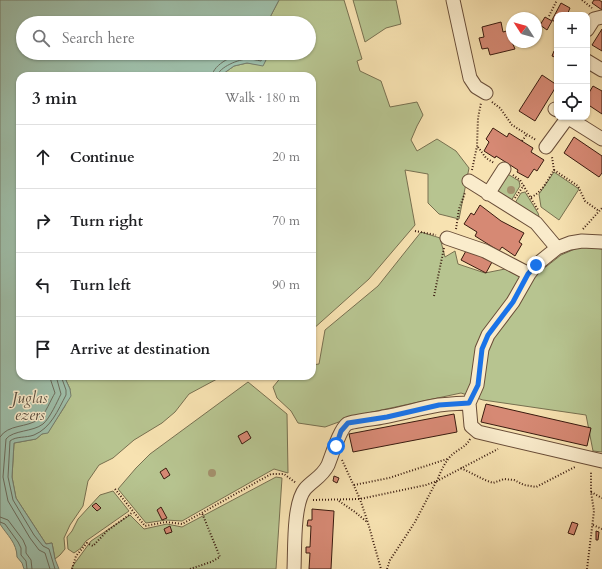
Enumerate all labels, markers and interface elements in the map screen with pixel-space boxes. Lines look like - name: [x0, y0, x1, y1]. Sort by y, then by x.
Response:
- north arrow: [506, 12, 542, 48]
- map controls: [554, 12, 590, 120]
- button: +: [554, 12, 590, 48]
- search box: [16, 16, 316, 60]
- icon: search: [30, 27, 52, 49]
- text: Search here: [62, 28, 135, 48]
- button: −: [554, 48, 590, 84]
- button: locate: [554, 84, 590, 120]
- text: 3 min: [32, 87, 77, 110]
- text: Walk · 180 m: [225, 89, 300, 107]
- icon: ahead: [32, 146, 54, 168]
- text: Continue: [70, 147, 135, 167]
- text: 20 m: [272, 148, 300, 166]
- icon: right: [32, 210, 54, 232]
- text: Turn right: [70, 211, 143, 231]
- text: 70 m: [272, 212, 300, 230]
- route end: [527, 256, 545, 274]
- icon: left: [32, 274, 54, 296]
- text: Turn left: [70, 275, 131, 295]
- text: 90 m: [272, 276, 300, 294]
- icon: arrive: [32, 338, 54, 360]
- text: Arrive at destination: [70, 339, 210, 359]
- water label: Juglas ezers: [8, 388, 48, 425]
- route start: [327, 437, 345, 455]

